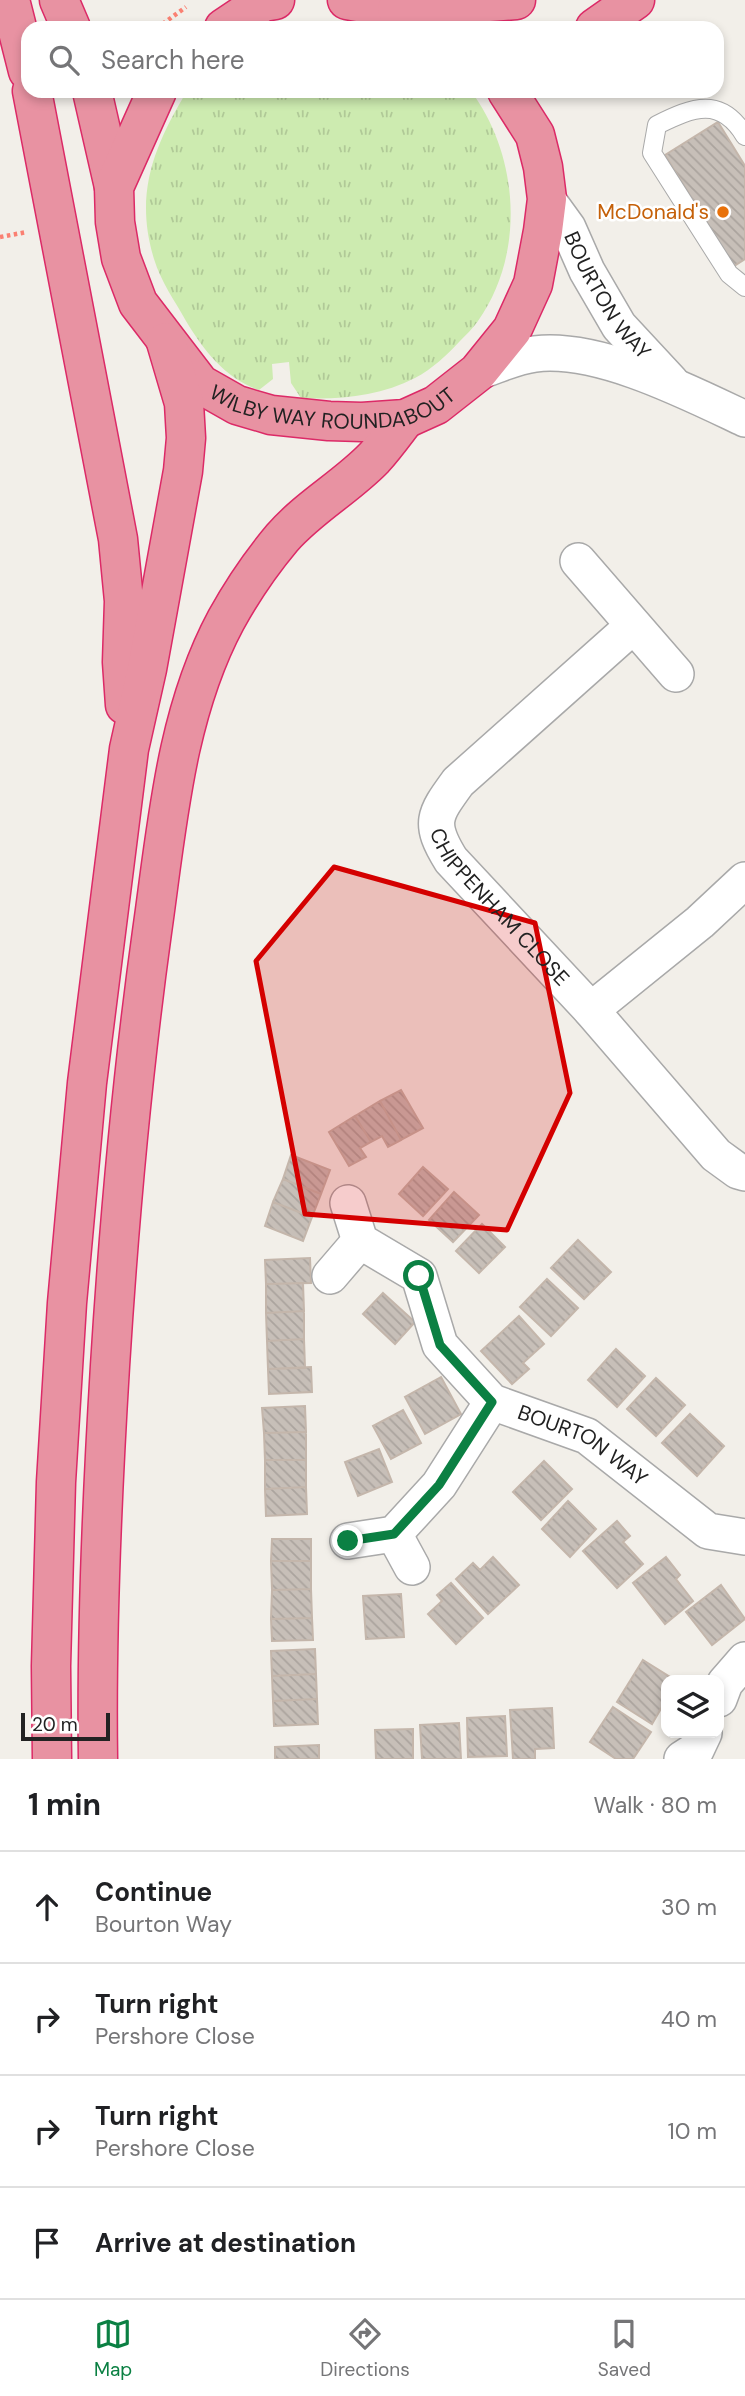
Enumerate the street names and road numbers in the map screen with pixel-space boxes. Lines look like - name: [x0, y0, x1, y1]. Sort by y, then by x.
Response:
- street label: BOURTON WAY: [557, 227, 657, 365]
- street label: WILBY WAY ROUNDABOUT: [205, 373, 459, 399]
- street label: CHIPPENHAM CLOSE: [423, 824, 575, 992]
- street label: BOURTON WAY: [514, 1398, 653, 1492]

